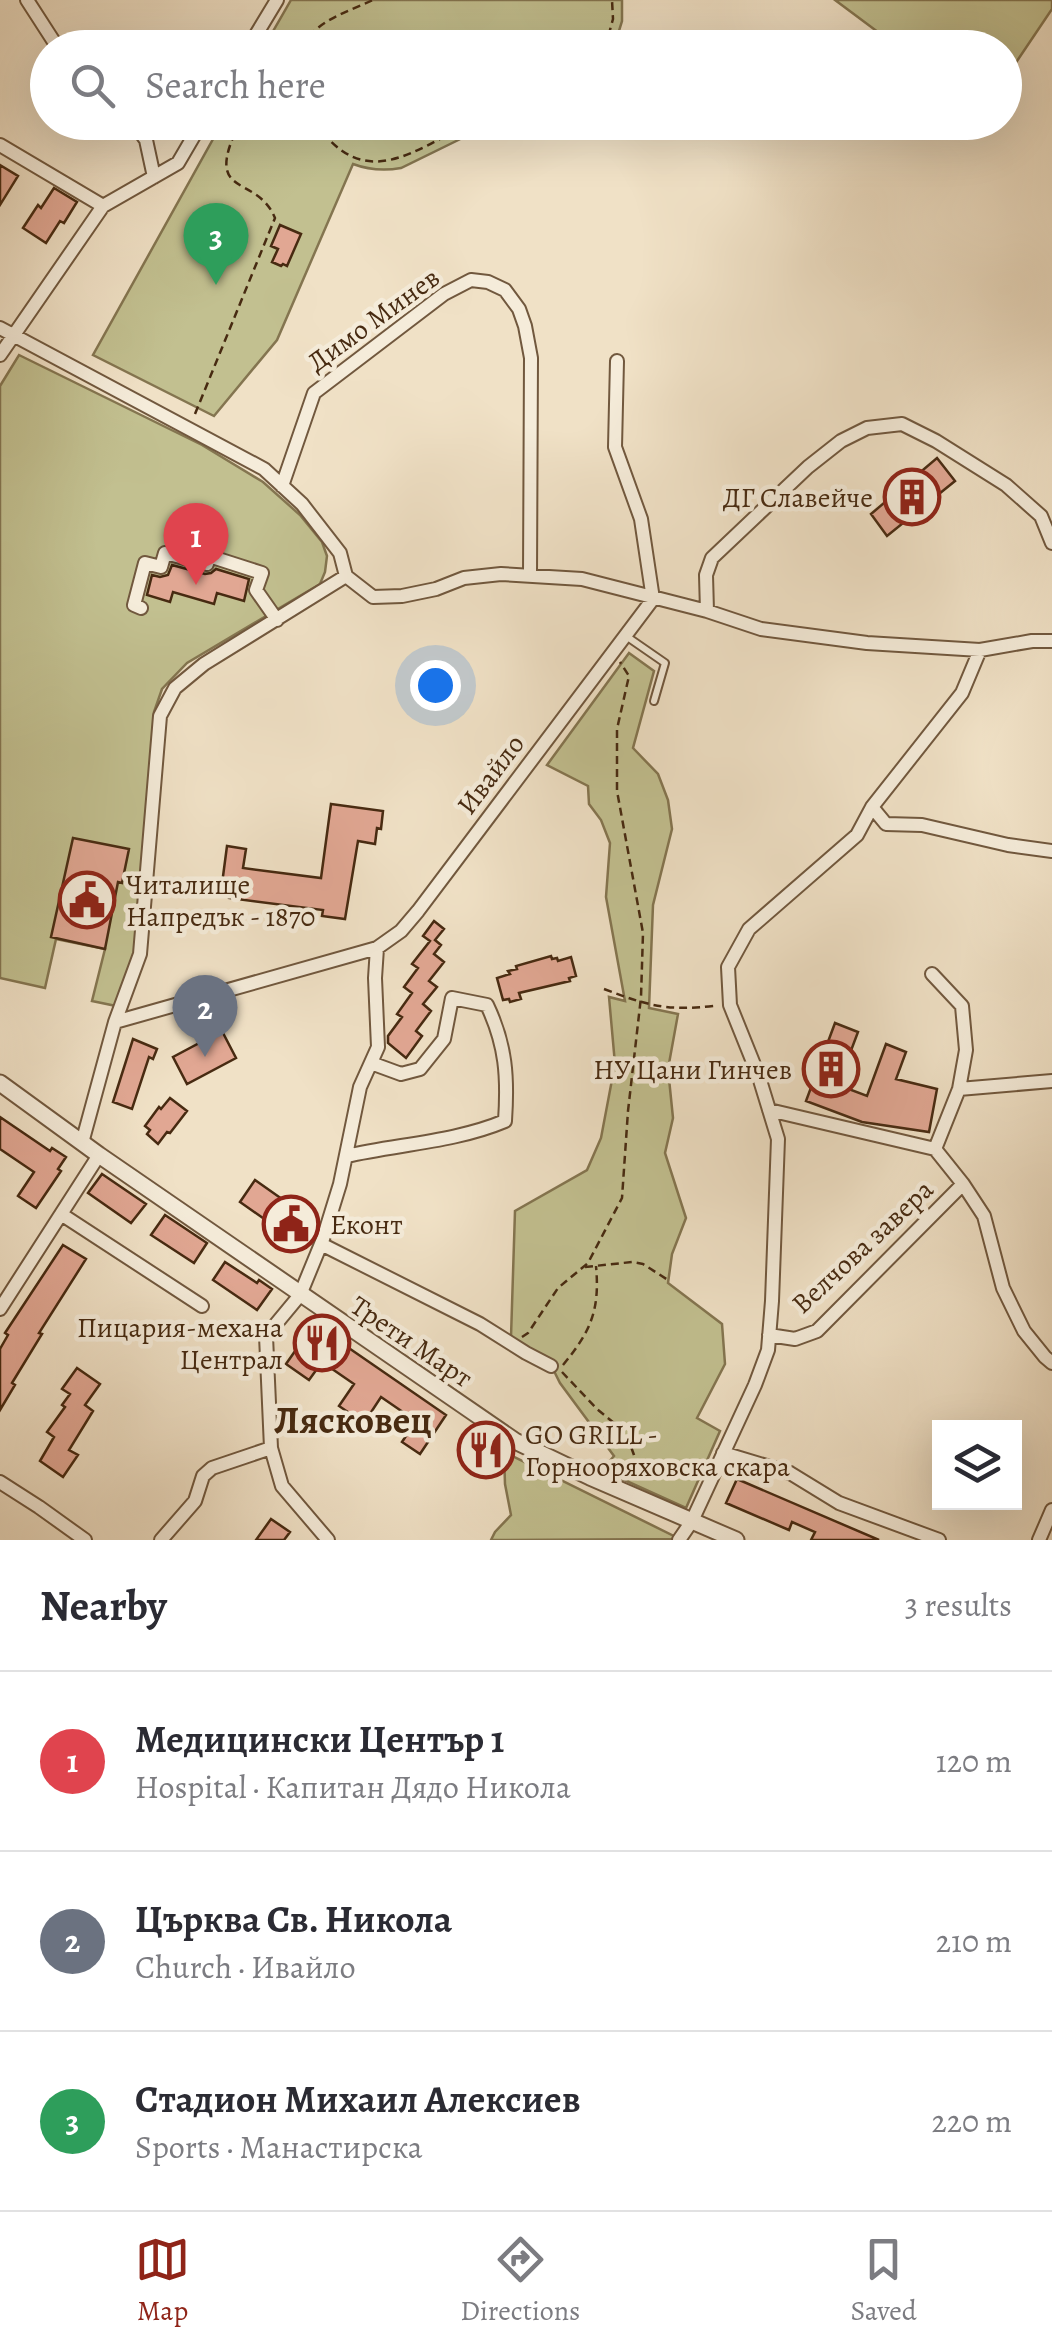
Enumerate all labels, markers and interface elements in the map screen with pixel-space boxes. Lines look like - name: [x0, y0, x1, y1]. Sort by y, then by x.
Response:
- search box: [30, 30, 1022, 140]
- icon: search: [65, 58, 120, 113]
- text: Search here: [145, 59, 326, 111]
- pin: 3: [184, 202, 248, 285]
- street label: Димо Минев: [300, 259, 447, 381]
- building icon: ДГ Славейче: [882, 467, 942, 527]
- place label: ДГ Славейче: [723, 479, 873, 517]
- pin: 1: [164, 502, 228, 585]
- your location: [410, 660, 461, 711]
- street label: Ивайло: [448, 727, 534, 823]
- place label: Читалище Напредък - 1870: [126, 866, 315, 936]
- public building icon: Читалище Напредък - 1870: [57, 870, 117, 930]
- pin: 2: [172, 974, 238, 1057]
- building icon: НУ Цани Гинчев: [801, 1039, 861, 1099]
- place label: НУ Цани Гинчев: [593, 1051, 792, 1089]
- street label: Велчова завера: [784, 1171, 942, 1322]
- public building icon: Еконт: [261, 1194, 321, 1254]
- place label: Еконт: [330, 1206, 403, 1244]
- street label: Трети Март: [343, 1287, 480, 1397]
- place label: Пицария-механа Централ: [77, 1309, 283, 1379]
- restaurant icon: Пицария-механа Централ: [292, 1313, 352, 1373]
- district label: Лясковец: [274, 1394, 432, 1446]
- place label: GO GRILL - Горнооряховска скара: [525, 1416, 790, 1486]
- restaurant icon: GO GRILL - Горнооряховска скара: [456, 1420, 516, 1480]
- map controls: [932, 1420, 1022, 1510]
- button: layers: [932, 1420, 1022, 1510]
- text: Nearby: [40, 1577, 167, 1634]
- text: 3 results: [905, 1583, 1012, 1627]
- text: Медицински Център 1: [135, 1713, 504, 1765]
- text: 1: [67, 1739, 78, 1783]
- text: 120 m: [936, 1739, 1012, 1783]
- text: Hospital · Капитан Дядо Никола: [135, 1765, 571, 1809]
- text: Църква Св. Никола: [135, 1893, 452, 1945]
- text: 2: [65, 1919, 80, 1963]
- text: 210 m: [936, 1919, 1012, 1963]
- text: Church · Ивайло: [135, 1945, 356, 1989]
- text: Стадион Михаил Алексиев: [135, 2073, 580, 2125]
- text: 3: [66, 2099, 79, 2143]
- text: 220 m: [932, 2099, 1012, 2143]
- text: Sports · Манастирска: [135, 2125, 423, 2169]
- tab: Map: [135, 2232, 190, 2330]
- tab: Directions: [460, 2232, 580, 2330]
- tab: Saved: [851, 2232, 917, 2330]

